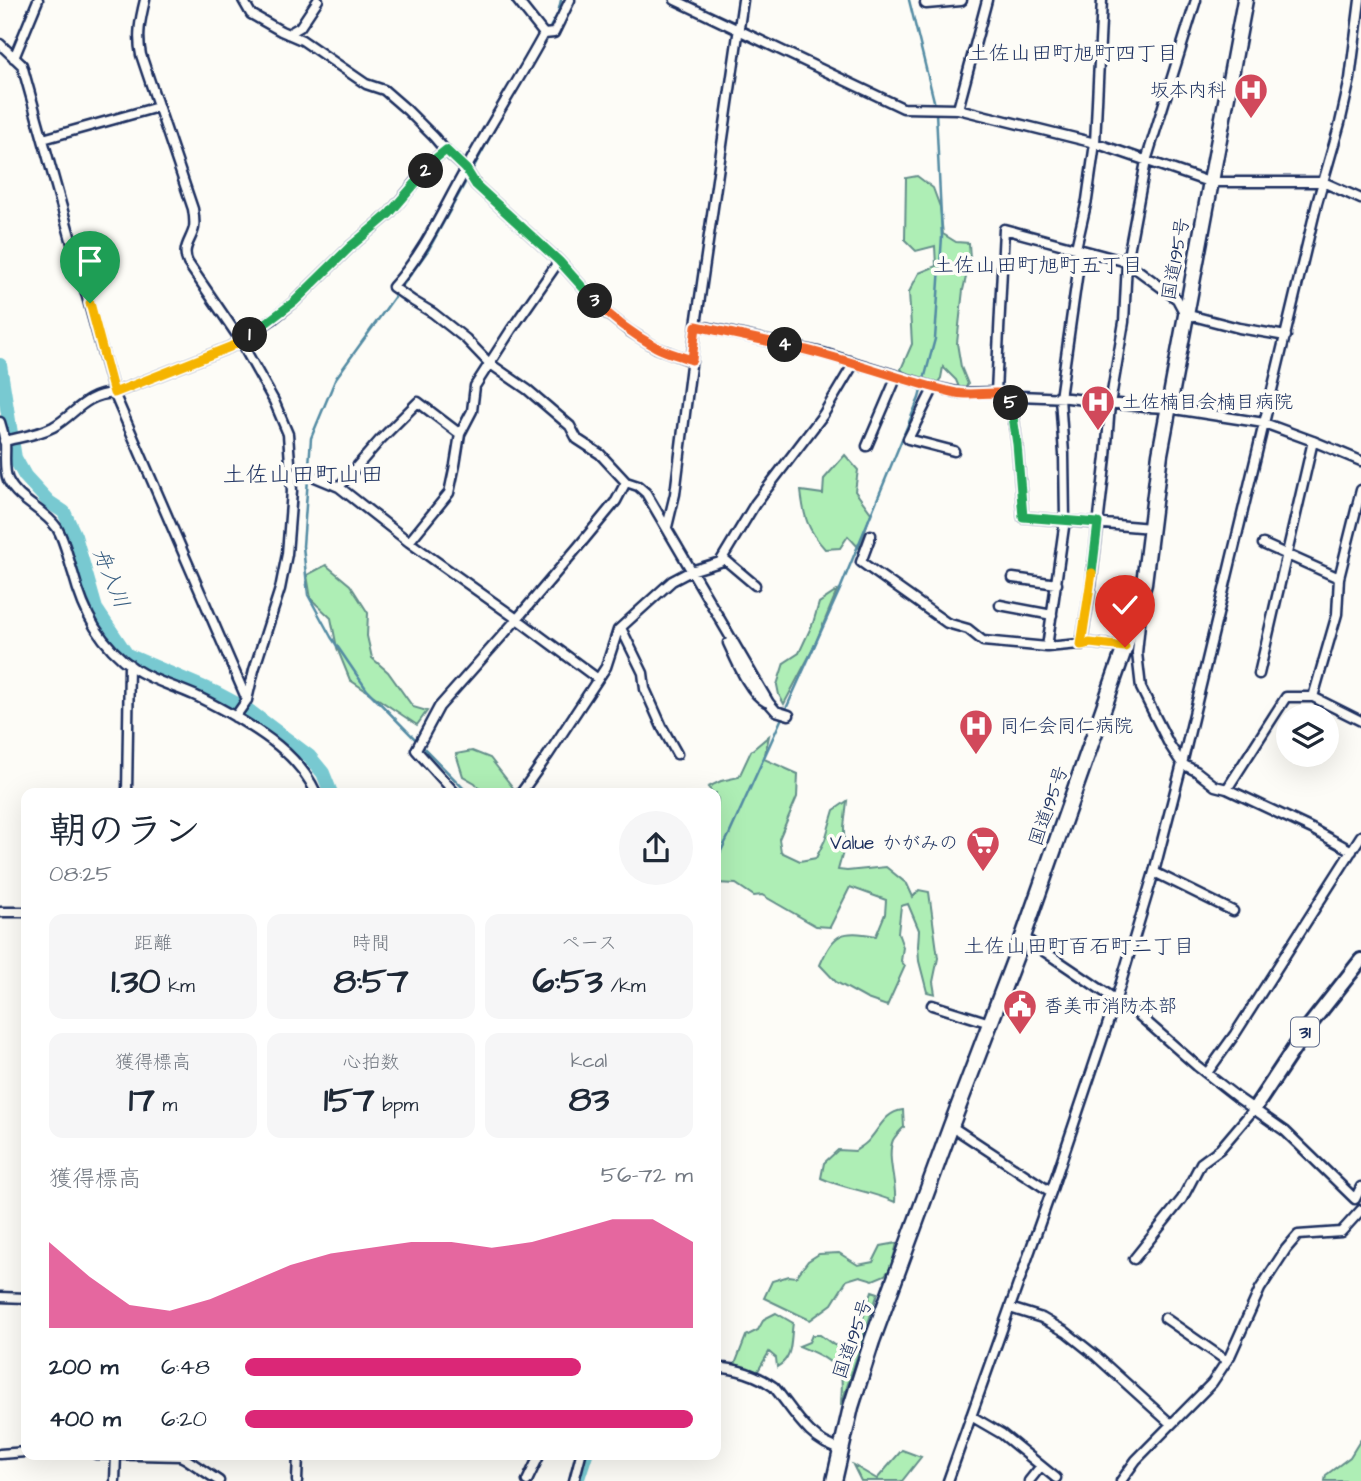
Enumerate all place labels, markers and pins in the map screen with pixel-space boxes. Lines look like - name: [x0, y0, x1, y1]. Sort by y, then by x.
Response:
- hospital icon: 坂本内科: [1232, 71, 1270, 120]
- place label: 坂本内科: [1150, 77, 1226, 104]
- pin: 2: [408, 154, 444, 188]
- pin: [60, 231, 120, 303]
- pin: 3: [578, 284, 612, 318]
- pin: 1: [232, 318, 268, 352]
- pin: 4: [768, 328, 802, 362]
- hospital icon: 土佐楠目会楠目病院: [1079, 383, 1117, 432]
- pin: 5: [993, 386, 1028, 420]
- place label: 土佐楠目会楠目病院: [1122, 389, 1293, 416]
- pin: [1095, 575, 1155, 647]
- hospital icon: 同仁会同仁病院: [957, 707, 995, 756]
- place label: 同仁会同仁病院: [1000, 713, 1133, 740]
- supermarket icon: Value かがみの: [964, 824, 1002, 873]
- place label: Value かがみの: [830, 830, 958, 857]
- public building icon: 香美市消防本部: [1001, 987, 1039, 1036]
- place label: 香美市消防本部: [1044, 993, 1177, 1020]

